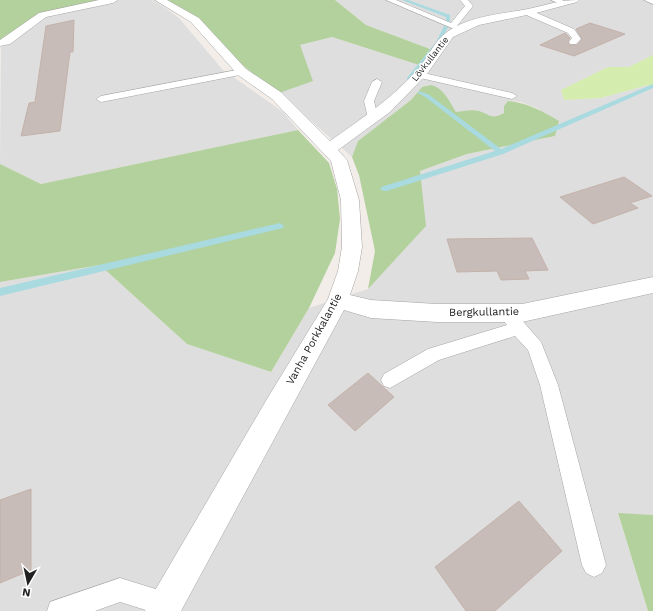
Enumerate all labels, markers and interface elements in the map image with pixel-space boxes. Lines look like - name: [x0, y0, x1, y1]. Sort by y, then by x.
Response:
- street label: Lövkullantie: [410, 35, 450, 83]
- street label: Vanha Porkkalantie: [283, 291, 345, 387]
- street label: Bergkullantie: [449, 305, 519, 319]
- north arrow: [8, 563, 48, 603]
- text: N: [21, 585, 32, 599]

